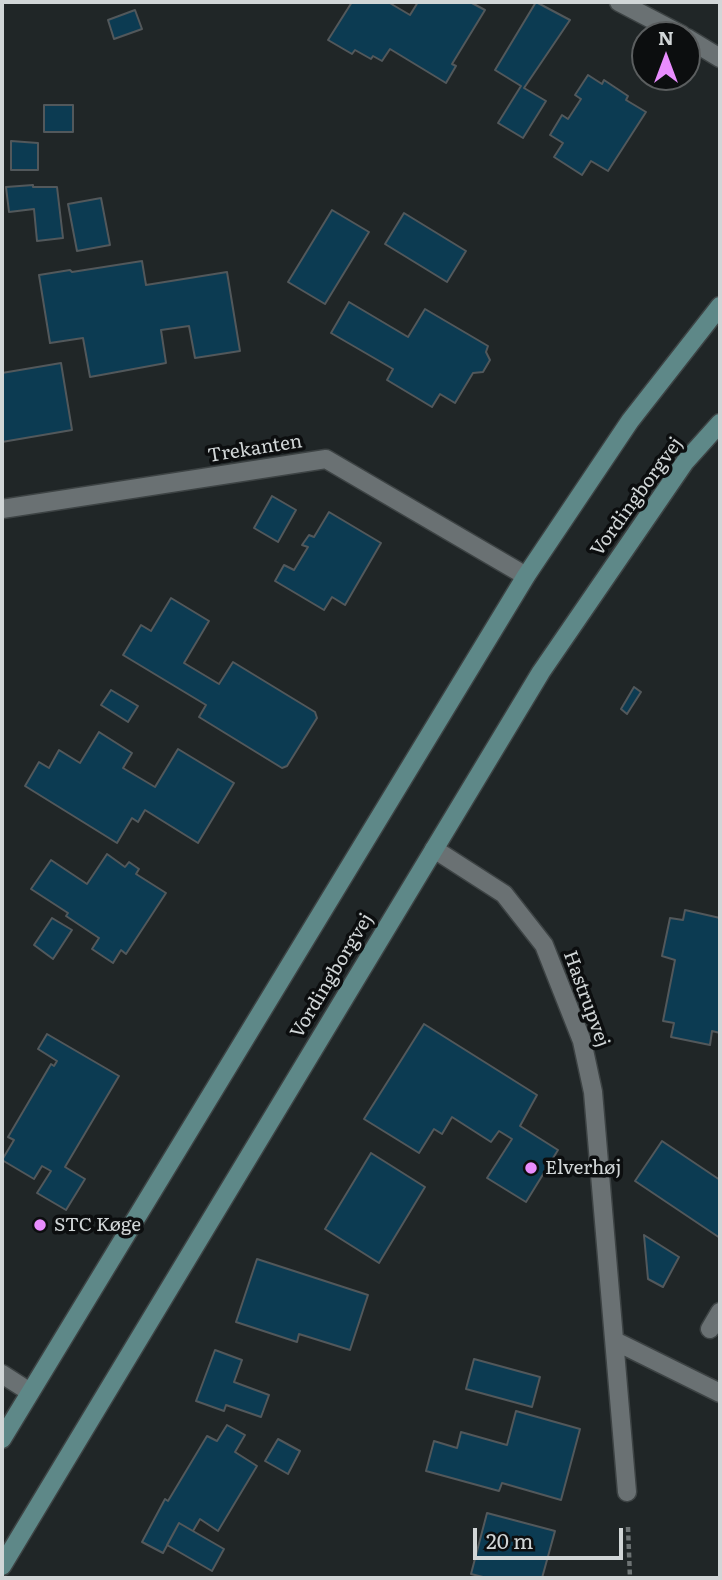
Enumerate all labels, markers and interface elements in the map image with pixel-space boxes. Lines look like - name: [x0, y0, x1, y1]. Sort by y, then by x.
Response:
- north arrow: [631, 21, 701, 91]
- text: N: [658, 23, 674, 51]
- street label: Trekanten: [206, 430, 304, 468]
- street label: Vordingborgvej: [586, 433, 688, 561]
- street label: Vordingborgvej: [286, 910, 378, 1042]
- street label: Hastrupvej: [558, 948, 614, 1050]
- place label: Elverhøj: [545, 1157, 621, 1179]
- marker: Elverhøj: [523, 1160, 539, 1176]
- place label: STC Køge: [54, 1214, 141, 1236]
- marker: STC Køge: [32, 1217, 48, 1233]
- scale bar: [477, 1514, 628, 1558]
- text: 20 m: [486, 1524, 533, 1555]

